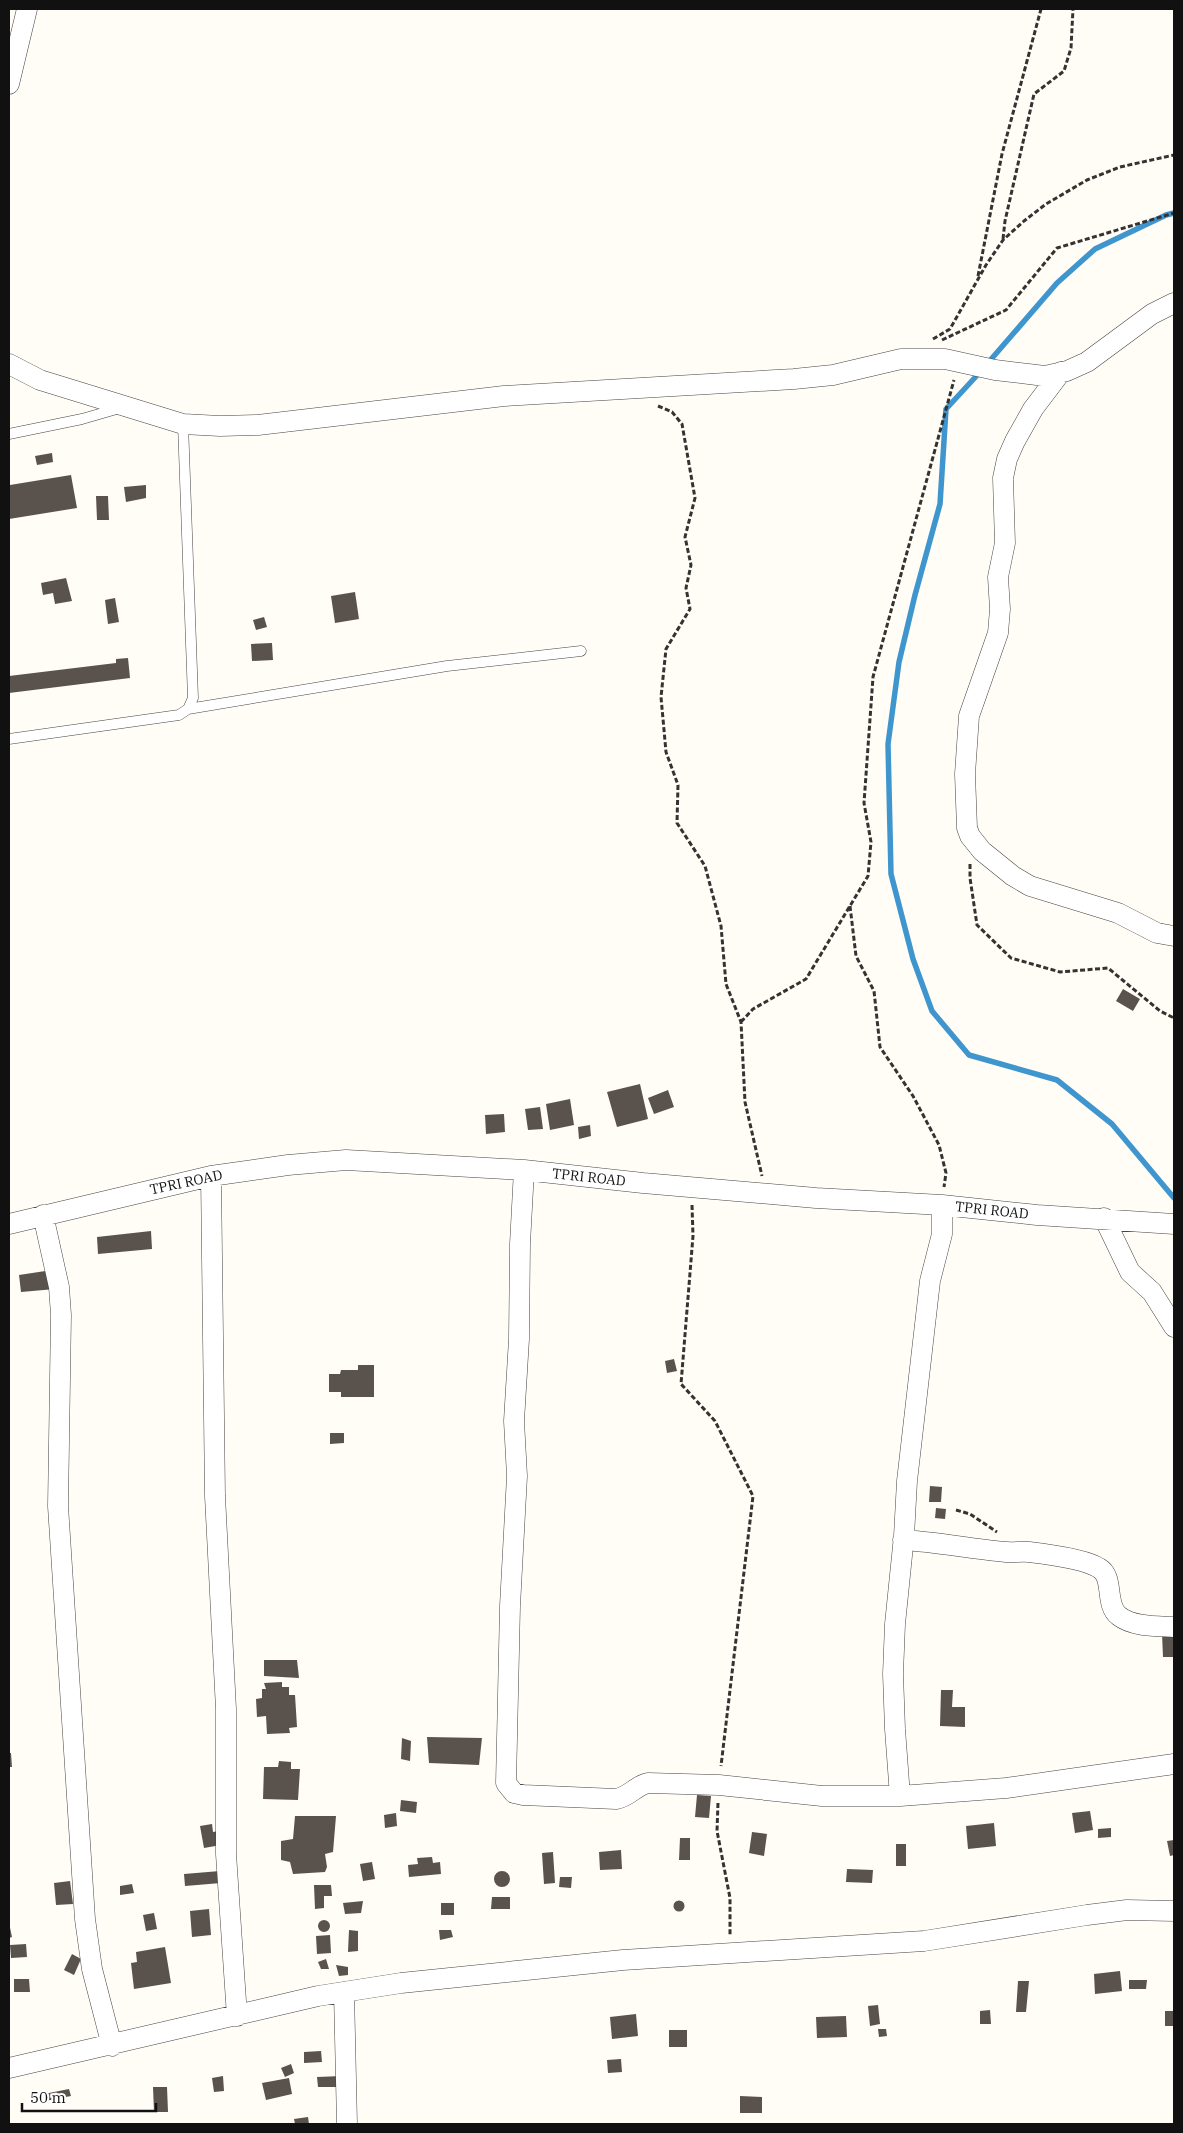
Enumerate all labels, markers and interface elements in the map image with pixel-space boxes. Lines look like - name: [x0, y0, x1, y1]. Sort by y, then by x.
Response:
- street label: TPRI ROAD: [551, 1164, 627, 1190]
- street label: TPRI ROAD: [148, 1166, 224, 1198]
- street label: TPRI ROAD: [954, 1197, 1030, 1223]
- scale bar: [22, 2080, 156, 2112]
- text: 50 m: [30, 2088, 66, 2107]

